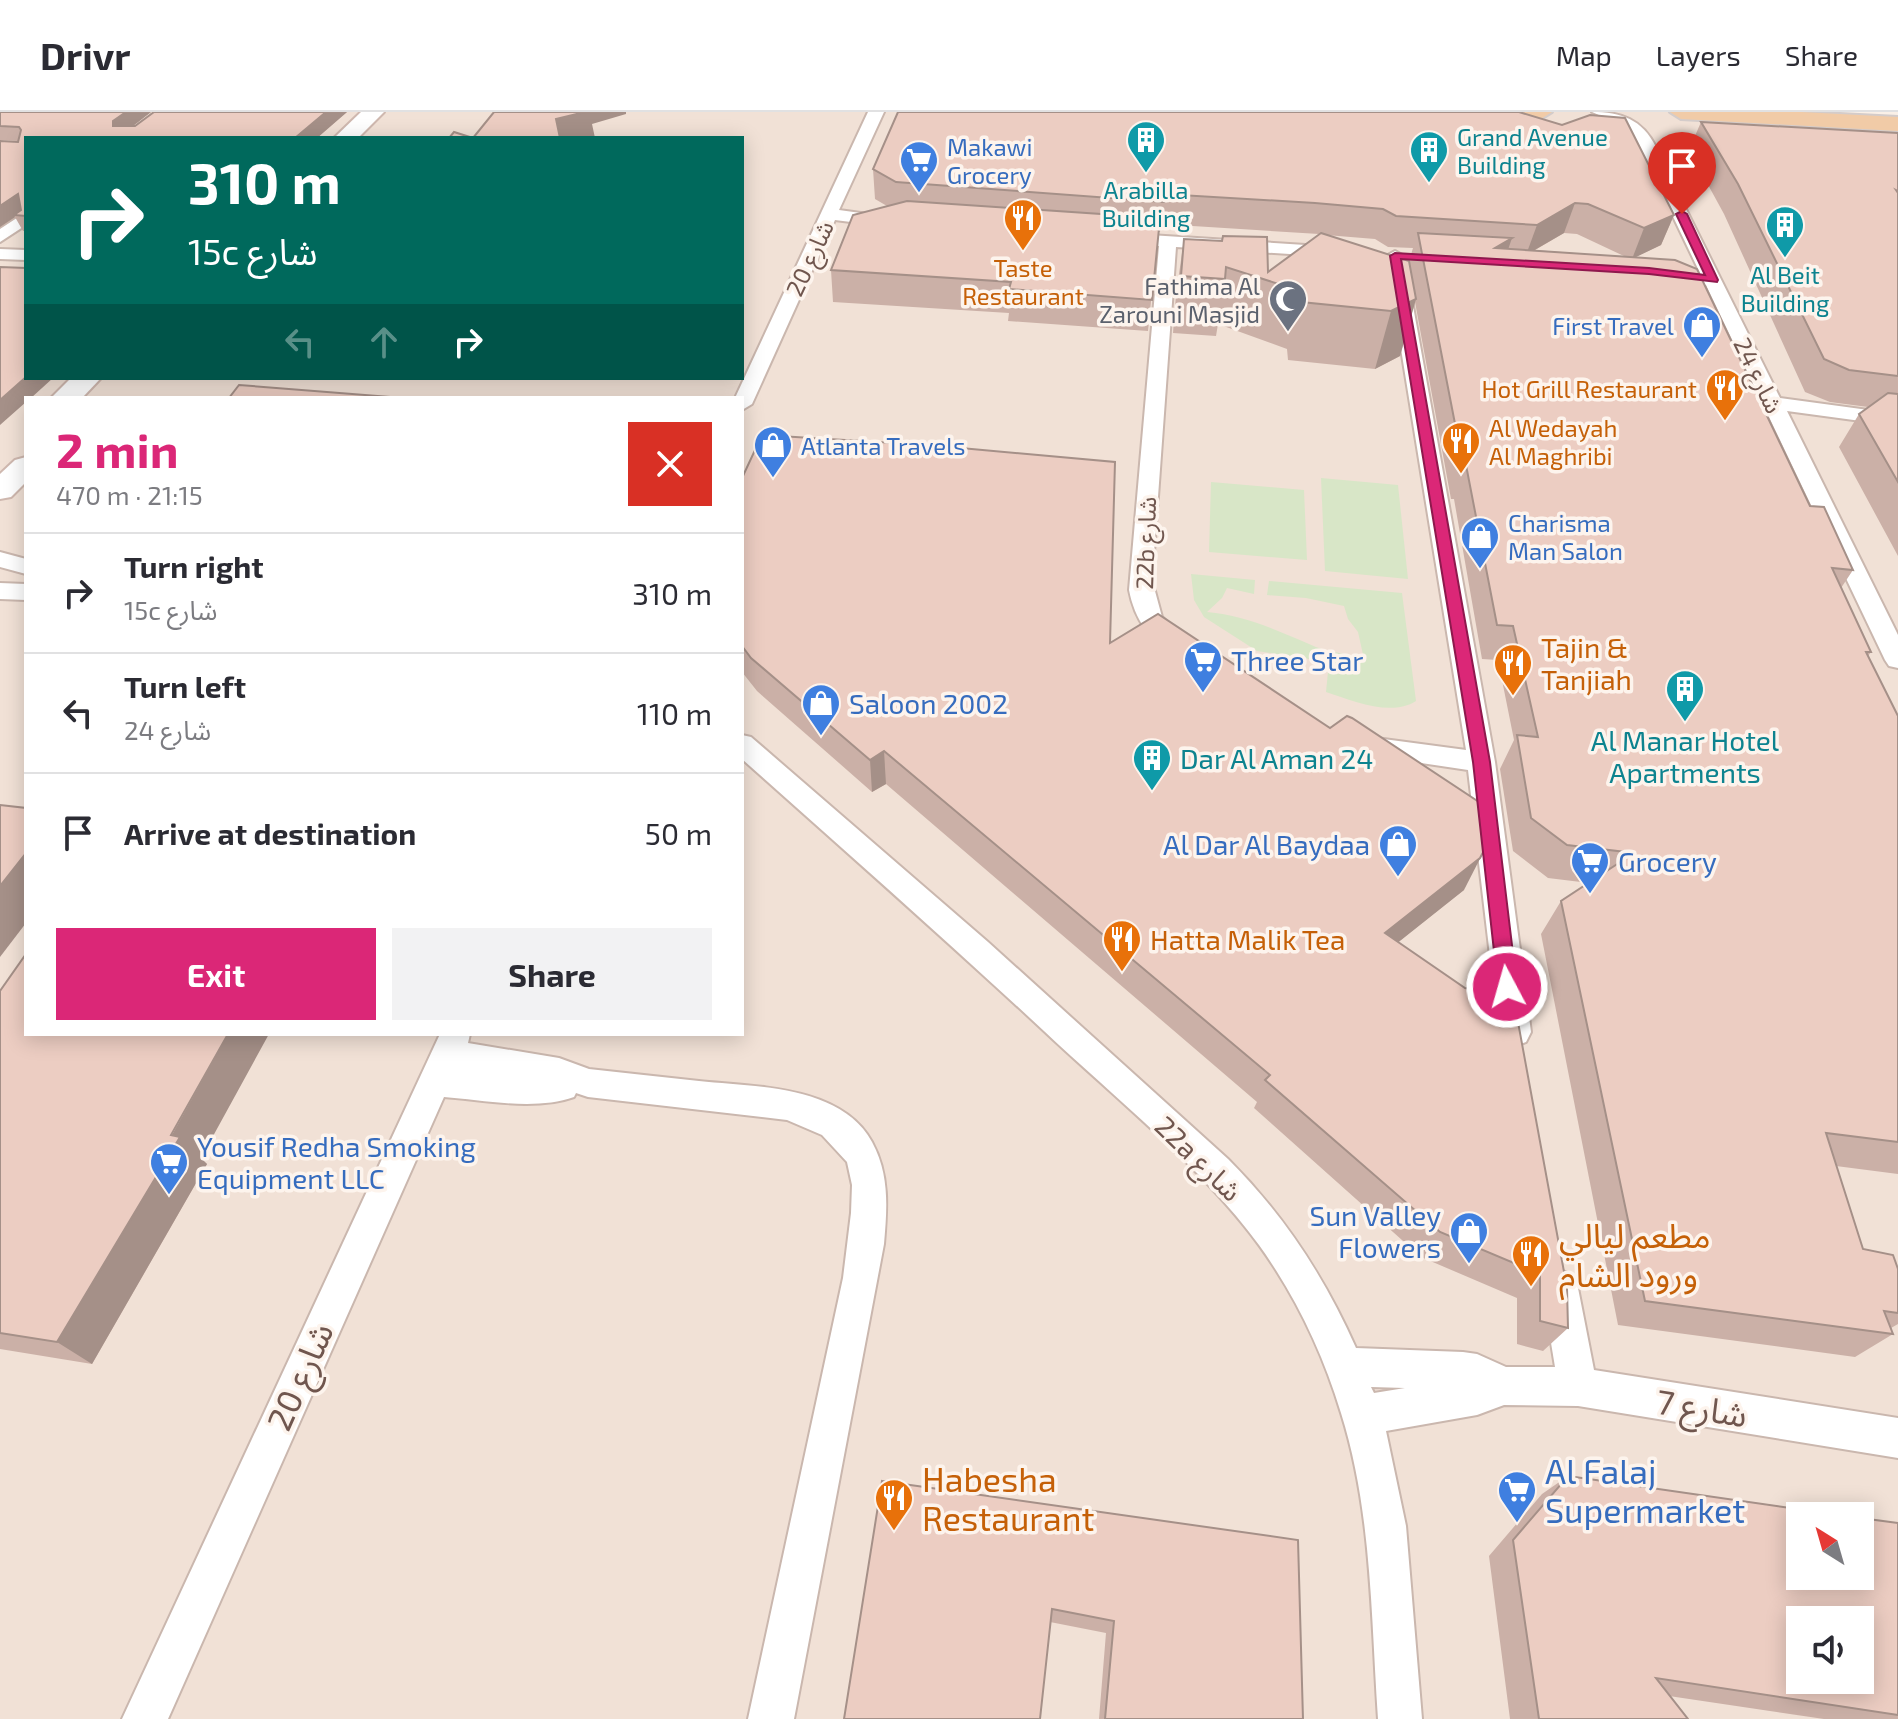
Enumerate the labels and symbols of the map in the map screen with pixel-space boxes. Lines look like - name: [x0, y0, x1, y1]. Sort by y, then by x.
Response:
- building icon: Arabilla Building: [1125, 119, 1167, 174]
- place label: Grand Avenue Building: [1457, 122, 1608, 179]
- building icon: Grand Avenue Building: [1408, 129, 1450, 184]
- place label: Makawi Grocery: [947, 132, 1032, 189]
- pin: [1648, 132, 1716, 214]
- supermarket icon: Makawi Grocery: [898, 139, 940, 194]
- place label: Arabilla Building: [1102, 175, 1190, 232]
- restaurant icon: Taste Restaurant: [1002, 197, 1044, 252]
- building icon: Al Beit Building: [1764, 204, 1806, 259]
- street label: شارع 20: [779, 216, 843, 302]
- place label: Taste Restaurant: [962, 253, 1084, 310]
- place label: Al Beit Building: [1741, 260, 1829, 317]
- place label: Fathima Al Zarouni Masjid: [1099, 271, 1260, 328]
- mosque icon: Fathima Al Zarouni Masjid: [1267, 278, 1309, 333]
- shop icon: First Travel: [1681, 304, 1723, 359]
- place label: First Travel: [1552, 311, 1674, 340]
- street label: شارع 24: [1725, 333, 1790, 419]
- restaurant icon: Hot Grill Restaurant: [1704, 367, 1746, 422]
- place label: Hot Grill Restaurant: [1482, 374, 1697, 403]
- place label: Al Wedayah Al Maghribi: [1489, 413, 1617, 470]
- restaurant icon: Al Wedayah Al Maghribi: [1440, 420, 1482, 475]
- shop icon: Atlanta Travels: [752, 424, 794, 479]
- place label: Atlanta Travels: [801, 431, 965, 460]
- street label: 22b شارع: [1129, 496, 1165, 590]
- place label: Charisma Man Salon: [1508, 508, 1623, 565]
- shop icon: Charisma Man Salon: [1459, 515, 1501, 570]
- place label: Tajin & Tanjiah: [1541, 630, 1632, 696]
- supermarket icon: Three Star: [1182, 639, 1224, 694]
- restaurant icon: Tajin & Tanjiah: [1492, 642, 1534, 697]
- place label: Three Star: [1231, 643, 1364, 677]
- building icon: Al Manar Hotel Apartments: [1664, 668, 1706, 723]
- shop icon: Saloon 2002: [800, 682, 842, 737]
- place label: Saloon 2002: [849, 686, 1008, 720]
- place label: Al Manar Hotel Apartments: [1591, 723, 1780, 789]
- building icon: Dar Al Aman 24: [1131, 737, 1173, 792]
- place label: Dar Al Aman 24: [1180, 741, 1374, 775]
- shop icon: Al Dar Al Baydaa: [1377, 823, 1419, 878]
- place label: Al Dar Al Baydaa: [1163, 827, 1370, 861]
- supermarket icon: Grocery: [1569, 840, 1611, 895]
- place label: Grocery: [1618, 844, 1717, 878]
- restaurant icon: Hatta Malik Tea: [1101, 918, 1143, 973]
- place label: Hatta Malik Tea: [1150, 922, 1345, 956]
- position arrow: [1465, 945, 1549, 1029]
- street label: 22a شارع: [1145, 1108, 1250, 1211]
- place label: Yousif Redha Smoking Equipment LLC: [197, 1129, 476, 1195]
- supermarket icon: Yousif Redha Smoking Equipment LLC: [148, 1141, 190, 1196]
- place label: Sun Valley Flowers: [1309, 1198, 1441, 1264]
- shop icon: Sun Valley Flowers: [1448, 1210, 1490, 1265]
- place label: مطعم ليالي ورود الشام: [1559, 1214, 1711, 1301]
- restaurant icon: مطعم ليالي ورود الشام: [1510, 1233, 1552, 1288]
- street label: شارع 20: [257, 1316, 346, 1439]
- street label: شارع 7: [1653, 1380, 1750, 1440]
- place label: Al Falaj Supermarket: [1545, 1450, 1745, 1530]
- place label: Habesha Restaurant: [922, 1458, 1094, 1538]
- supermarket icon: Al Falaj Supermarket: [1496, 1469, 1538, 1524]
- restaurant icon: Habesha Restaurant: [873, 1477, 915, 1532]
- north arrow: [1786, 1502, 1874, 1590]

